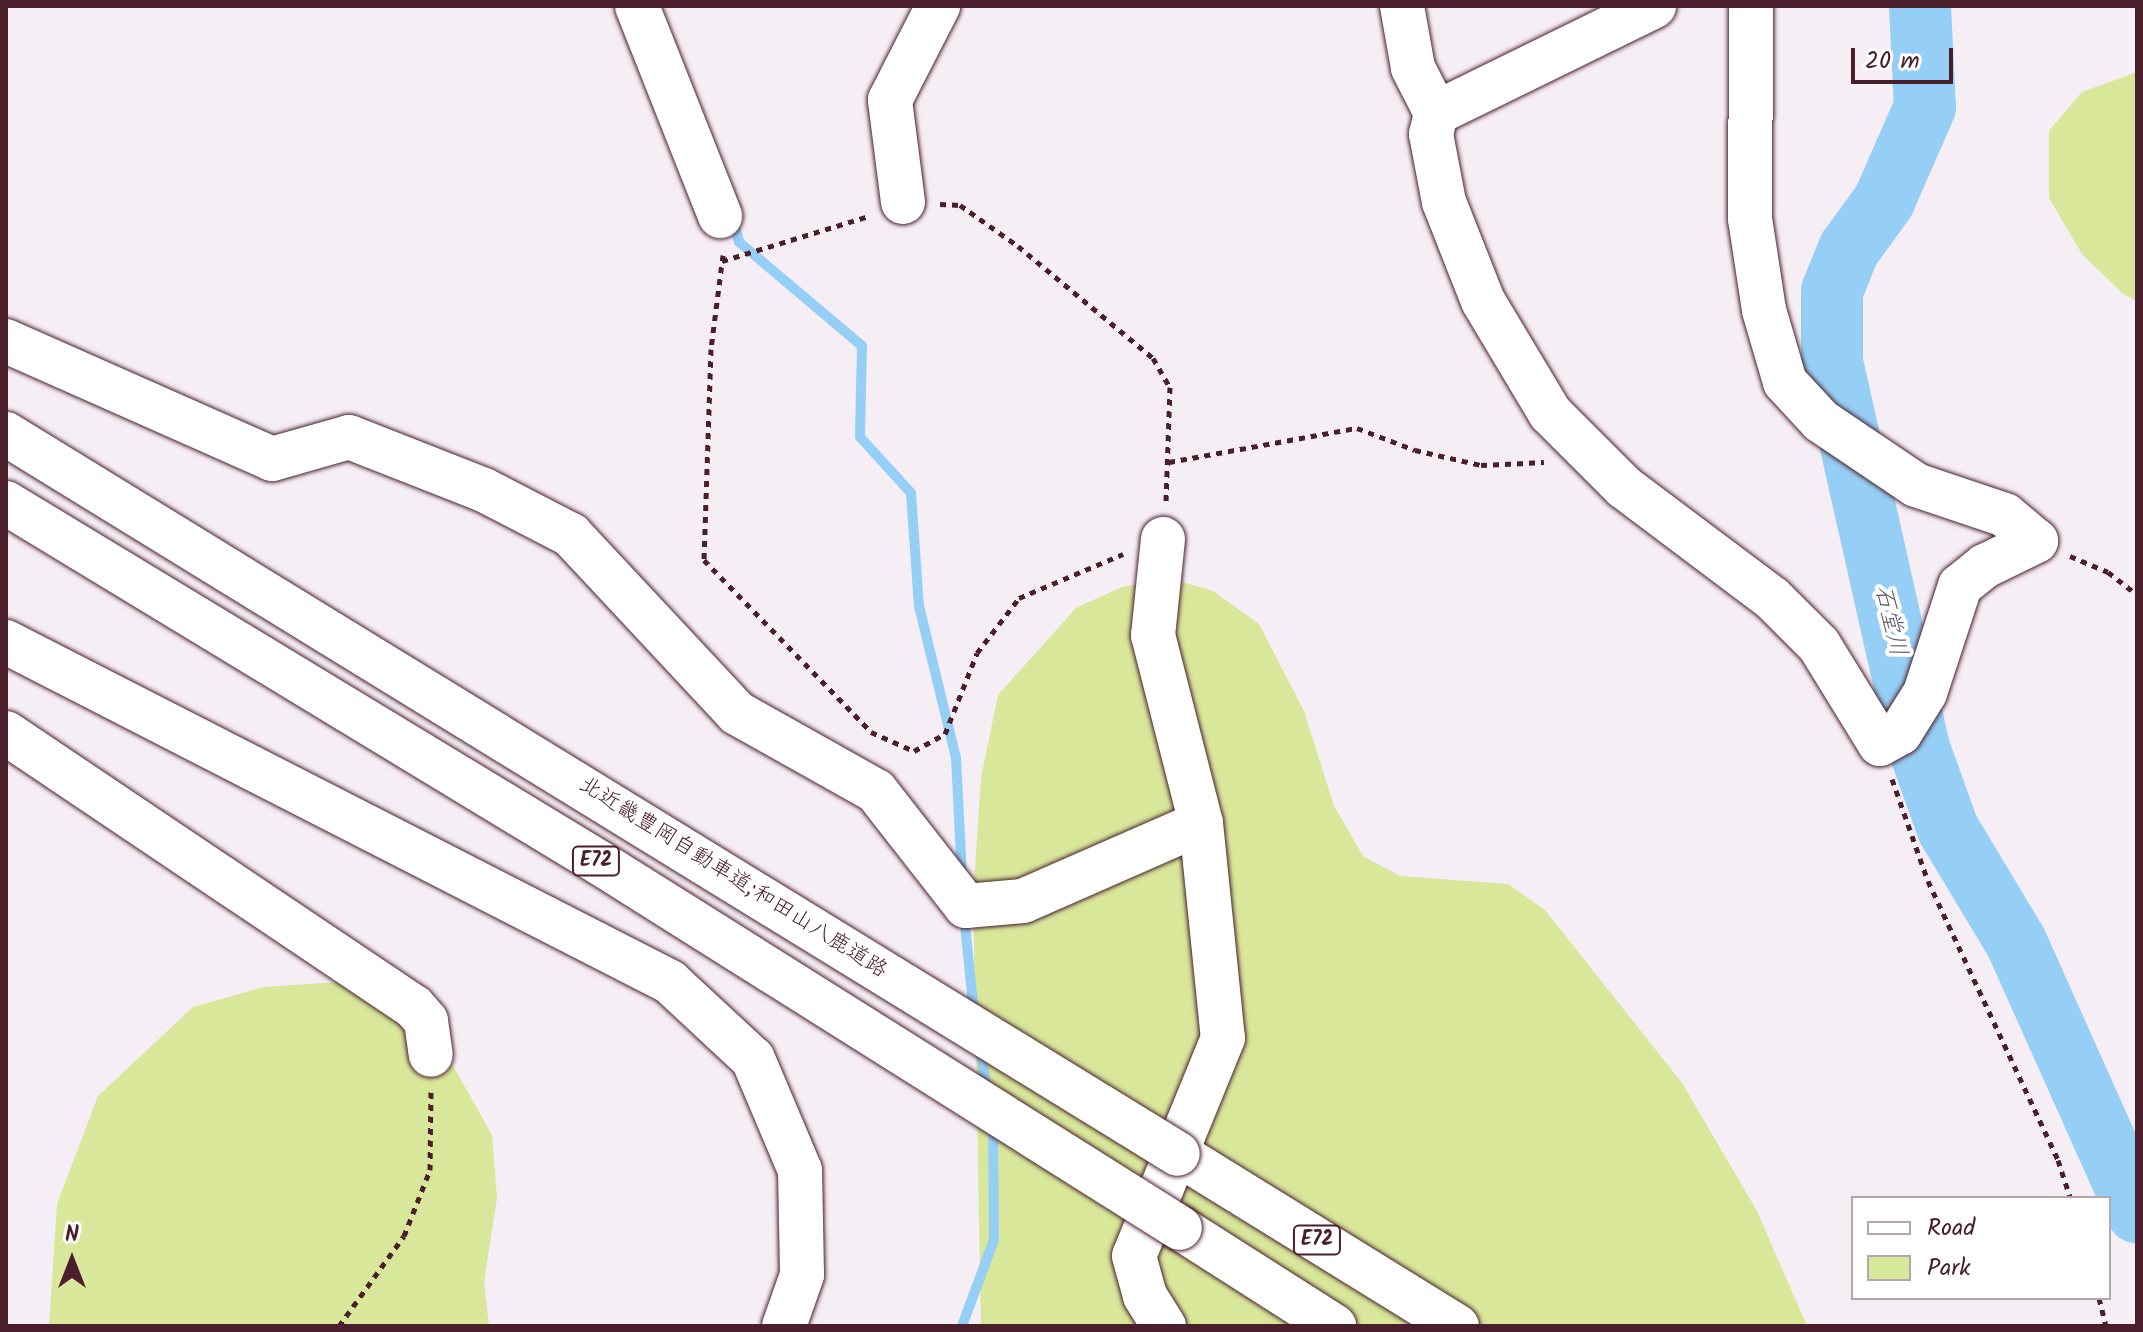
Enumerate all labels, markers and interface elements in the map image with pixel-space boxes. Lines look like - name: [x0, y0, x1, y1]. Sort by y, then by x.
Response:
- scale bar: [1855, 32, 1957, 82]
- text: 20 m: [1865, 42, 1920, 81]
- water label: 石堂川: [1868, 583, 1912, 659]
- street label: 北近畿豊岡自動車道;和田山八鹿道路: [574, 772, 892, 984]
- road number: E72: [570, 845, 622, 877]
- legend: [1851, 1196, 2111, 1300]
- text: Road: [1927, 1209, 1975, 1248]
- text: N: [65, 1218, 79, 1253]
- north arrow: [32, 1220, 112, 1300]
- road number: E72: [1291, 1224, 1343, 1256]
- text: Park: [1927, 1249, 1971, 1288]

